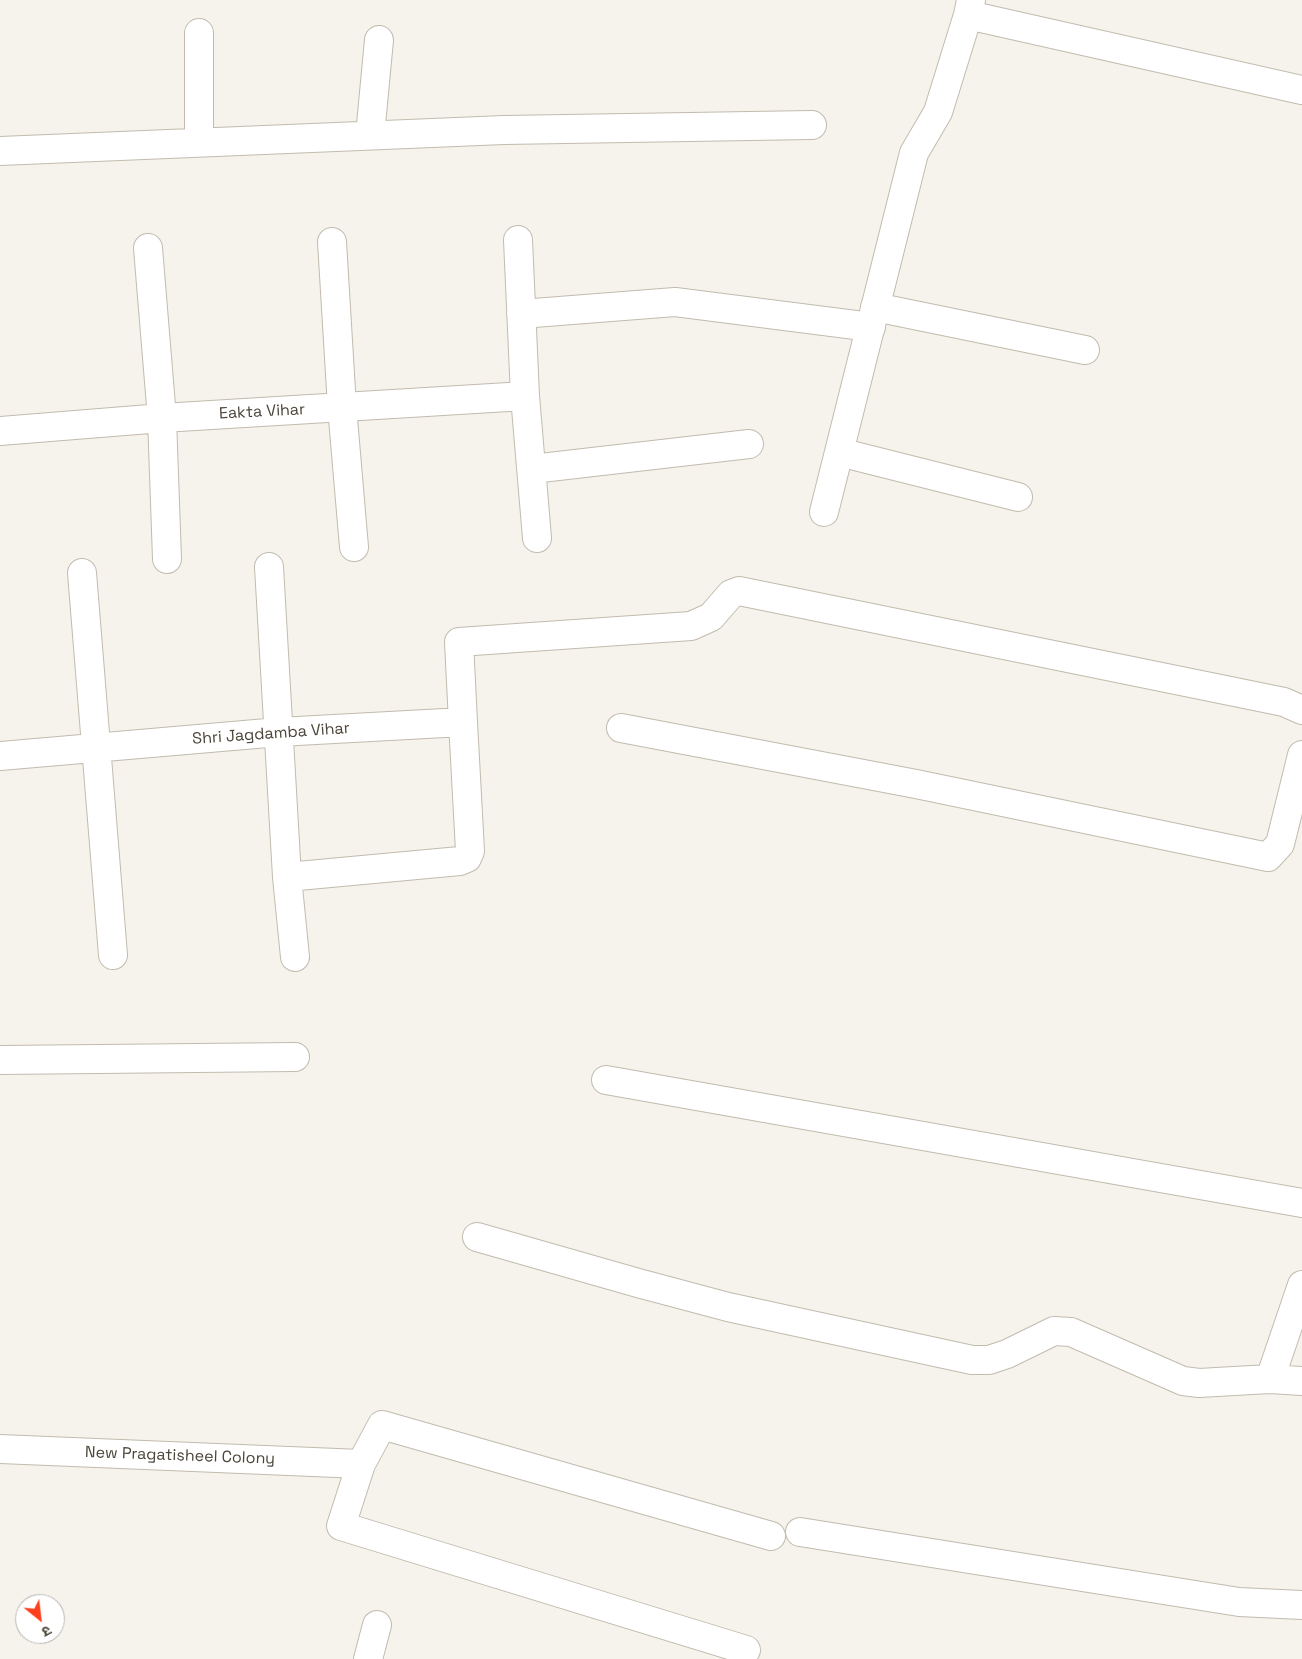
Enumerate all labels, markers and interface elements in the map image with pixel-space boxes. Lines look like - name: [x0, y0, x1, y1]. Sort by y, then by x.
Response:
- street label: Eakta Vihar: [218, 400, 306, 424]
- street label: Shri Jagdamba Vihar: [192, 719, 350, 749]
- street label: New Pragatisheel Colony: [85, 1443, 275, 1469]
- north arrow: [15, 1594, 65, 1644]
- text: उ: [39, 1621, 55, 1641]

